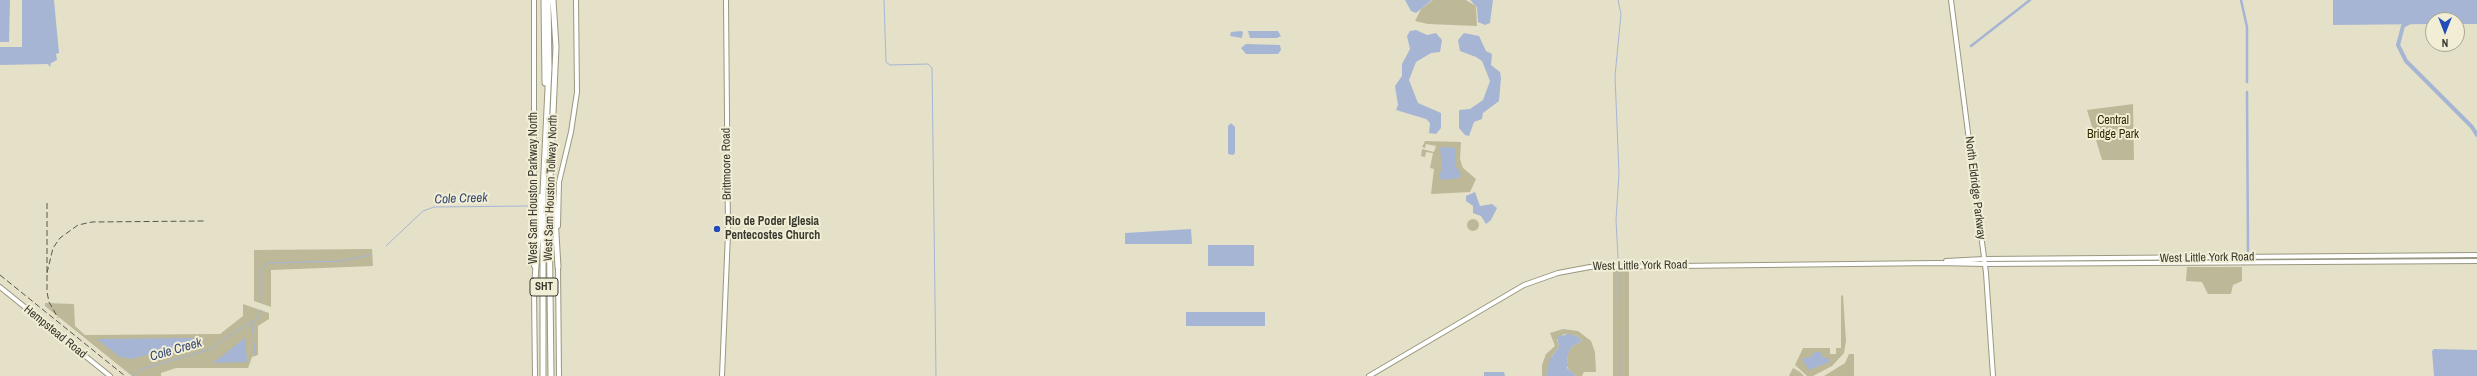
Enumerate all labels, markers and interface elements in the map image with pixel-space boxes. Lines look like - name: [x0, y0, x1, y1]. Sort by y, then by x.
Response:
- north arrow: [2425, 12, 2465, 52]
- text: N: [2442, 36, 2448, 50]
- street label: West Sam Houston Parkway North: [527, 112, 541, 264]
- park label: Central Bridge Park: [2087, 114, 2139, 142]
- street label: West Sam Houston Tollway North: [541, 115, 561, 261]
- street label: Brittmoore Road: [719, 128, 735, 200]
- street label: North Eldridge Parkway: [1962, 136, 1988, 240]
- water label: Cole Creek: [434, 190, 488, 208]
- place label: Rio de Poder Iglesia Pentecostes Church: [725, 215, 820, 243]
- marker: Rio de Poder Iglesia Pentecostes Church: [712, 224, 722, 234]
- street label: West Little York Road: [2159, 250, 2255, 266]
- street label: West Little York Road: [1592, 258, 1688, 274]
- road number: SHT: [530, 278, 558, 296]
- street label: Hempstead Road: [21, 302, 89, 362]
- water label: Cole Creek: [148, 335, 204, 365]

